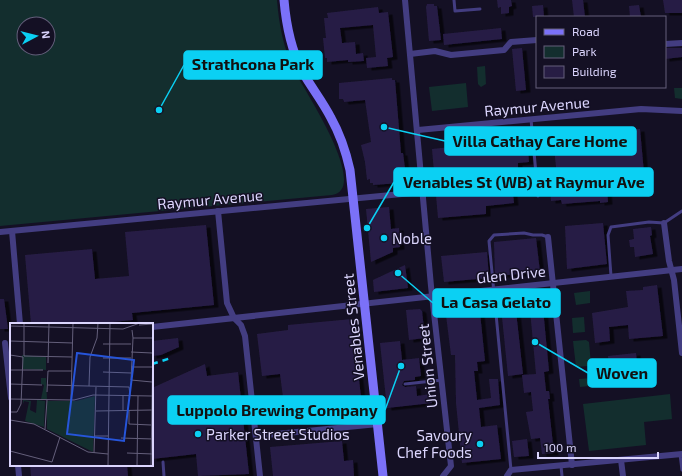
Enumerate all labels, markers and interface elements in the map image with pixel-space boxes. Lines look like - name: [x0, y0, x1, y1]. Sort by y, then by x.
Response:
- north arrow: [16, 16, 56, 56]
- legend: [536, 16, 666, 88]
- text: Road: [572, 24, 600, 38]
- text: N: [39, 30, 53, 40]
- text: Park: [572, 44, 597, 58]
- callout: Strathcona Park: [184, 51, 322, 79]
- text: Strathcona Park: [192, 54, 314, 73]
- text: Building: [572, 64, 617, 78]
- street label: Raymur Avenue: [483, 92, 591, 120]
- callout: Villa Cathay Care Home: [445, 127, 636, 155]
- text: Villa Cathay Care Home: [453, 131, 627, 151]
- callout: Venables St (WB) at Raymur Ave: [394, 168, 653, 196]
- text: Venables St (WB) at Raymur Ave: [403, 172, 645, 192]
- street label: Raymur Avenue: [156, 185, 264, 213]
- place label: Noble: [392, 229, 432, 247]
- marker: Noble: [379, 233, 389, 243]
- street label: Glen Drive: [475, 261, 547, 287]
- street label: Venables Street: [338, 272, 368, 381]
- callout: La Casa Gelato: [433, 289, 560, 317]
- text: La Casa Gelato: [441, 292, 551, 311]
- inset map: [10, 323, 153, 466]
- street label: Union Street: [414, 323, 440, 409]
- callout: Woven: [588, 359, 656, 387]
- text: Woven: [596, 363, 648, 382]
- callout: Luppolo Brewing Company: [168, 396, 385, 424]
- text: Luppolo Brewing Company: [176, 400, 378, 420]
- place label: Parker Street Studios: [206, 425, 350, 443]
- place label: Savoury Chef Foods: [397, 426, 472, 461]
- marker: Parker Street Studios: [193, 429, 203, 439]
- scale bar: [538, 434, 658, 460]
- marker: Savoury Chef Foods: [475, 439, 485, 449]
- text: 100 m: [544, 440, 576, 454]

